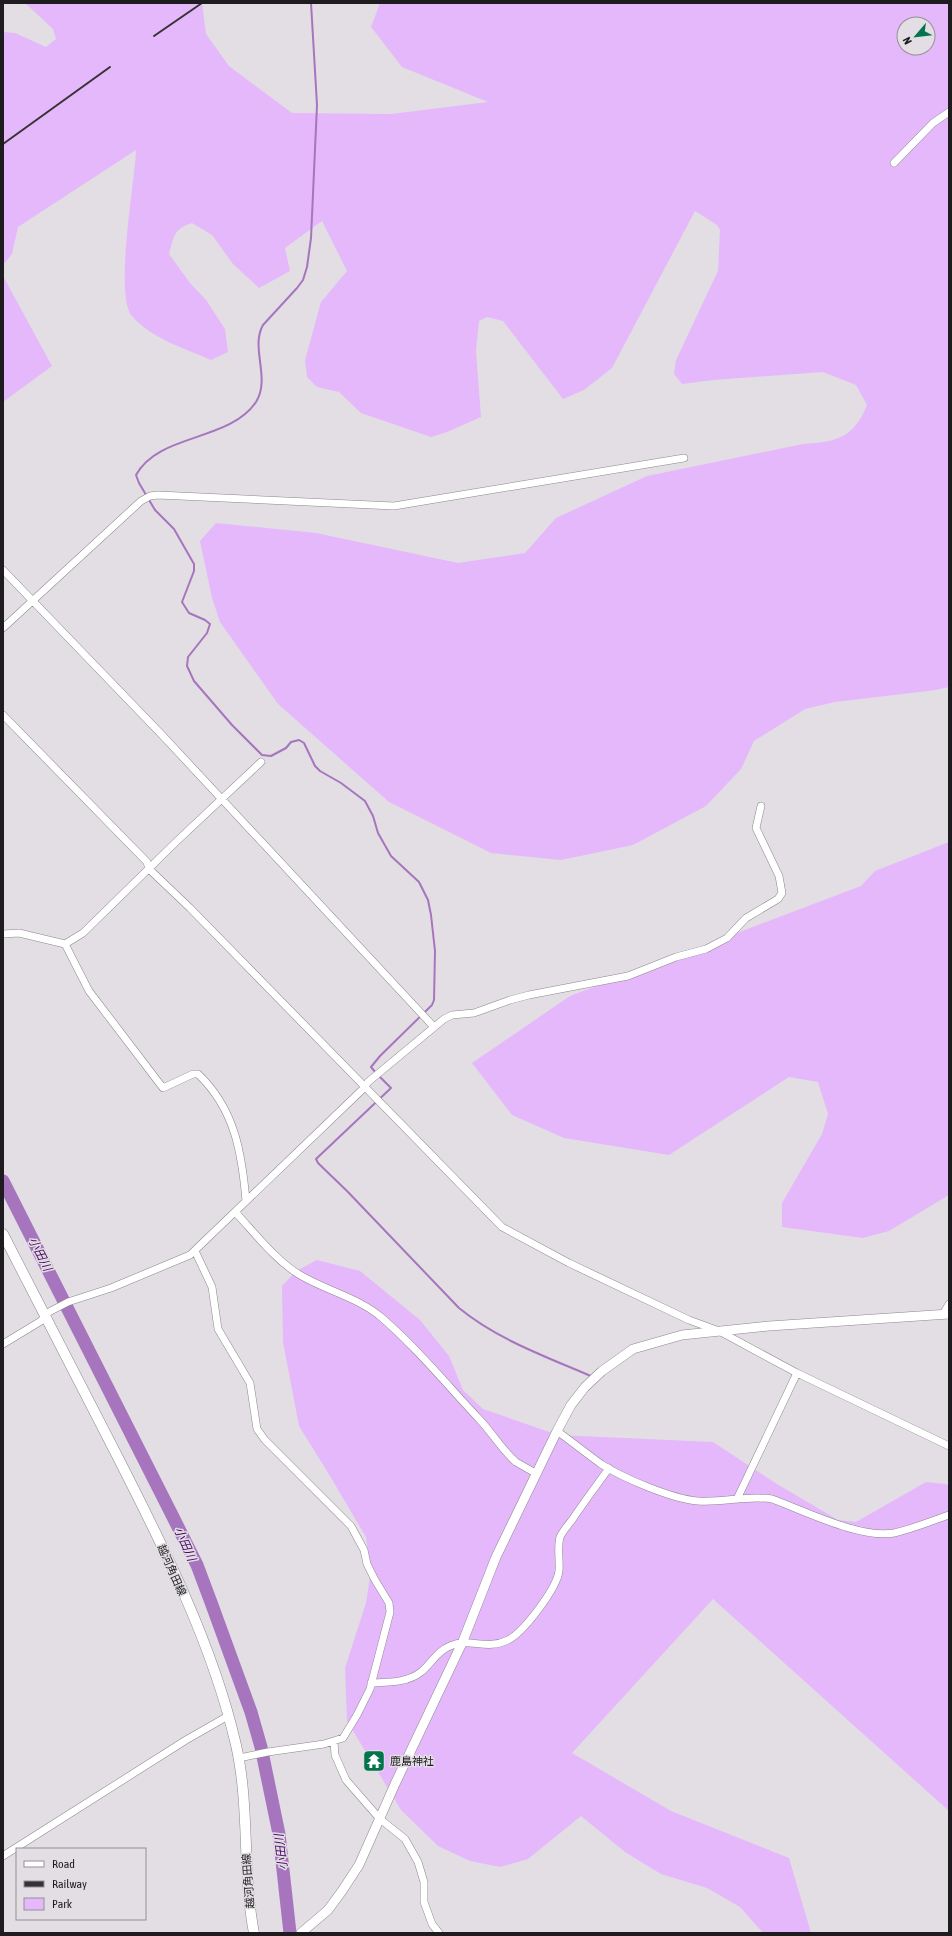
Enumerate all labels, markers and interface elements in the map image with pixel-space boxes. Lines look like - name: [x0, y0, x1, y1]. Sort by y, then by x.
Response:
- north arrow: [896, 16, 936, 56]
- text: N: [900, 35, 914, 46]
- water label: 小田川: [26, 1235, 55, 1275]
- water label: 小田川: [171, 1525, 200, 1565]
- street label: 越河角田線: [155, 1542, 189, 1598]
- temple icon: 鹿島神社: [361, 1748, 387, 1774]
- place label: 鹿島神社: [390, 1755, 434, 1767]
- water label: 小田川: [272, 1831, 290, 1871]
- legend: [16, 1848, 146, 1920]
- street label: 越河角田線: [240, 1853, 256, 1909]
- text: Road: [52, 1857, 75, 1871]
- text: Railway: [52, 1877, 87, 1891]
- text: Park: [52, 1897, 73, 1911]

